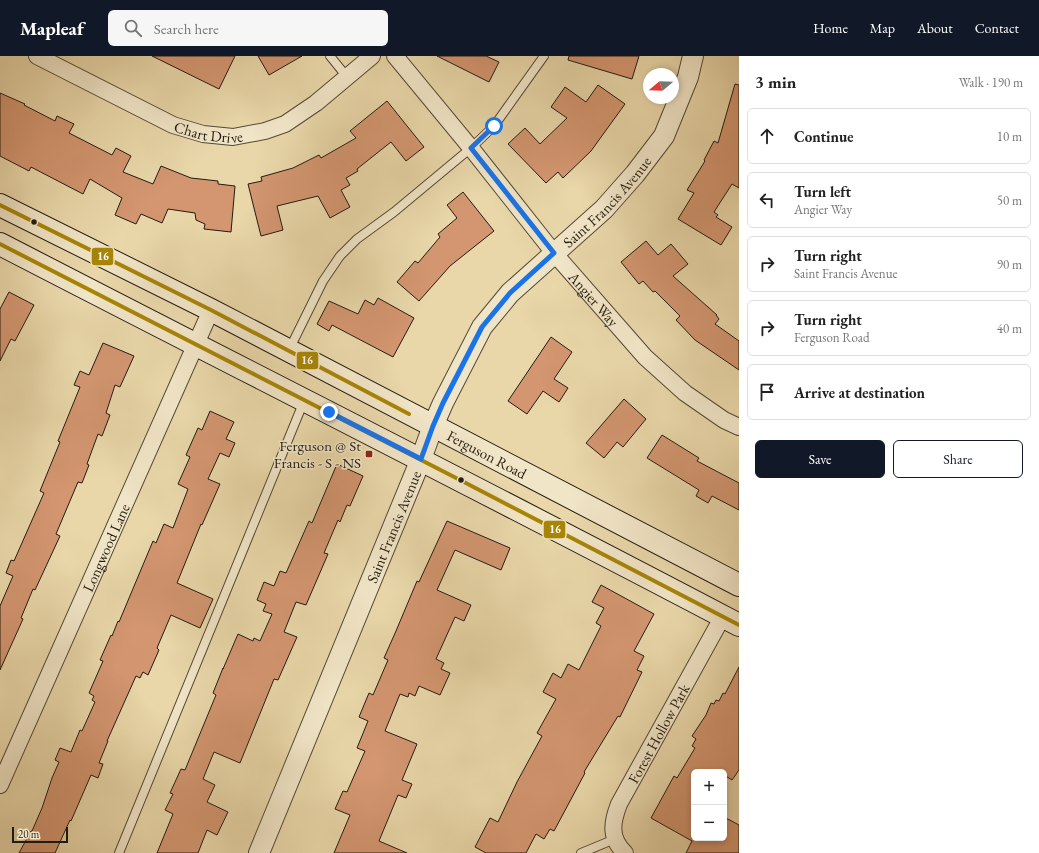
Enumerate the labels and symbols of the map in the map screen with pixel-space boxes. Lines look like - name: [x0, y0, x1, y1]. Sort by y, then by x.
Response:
- north arrow: [643, 68, 679, 104]
- street label: Chart Drive: [172, 116, 244, 147]
- route start: [485, 117, 503, 135]
- street label: Saint Francis Avenue: [558, 152, 655, 251]
- unlabelled marker: [29, 217, 39, 227]
- line badge: 16: [91, 247, 114, 266]
- text: 16: [97, 249, 109, 263]
- street label: Angier Way: [564, 267, 624, 331]
- line badge: 16: [296, 351, 319, 370]
- text: 16: [301, 353, 313, 367]
- route end: [320, 403, 338, 421]
- street label: Ferguson Road: [444, 425, 531, 483]
- place label: Ferguson @ St Francis - S - NS: [274, 436, 361, 472]
- marker: Ferguson @ St Francis - S - NS: [364, 449, 374, 459]
- street label: Saint Francis Avenue: [362, 467, 425, 585]
- unlabelled marker: [456, 475, 466, 485]
- street label: Longwood Lane: [78, 500, 133, 594]
- line badge: 16: [543, 520, 566, 539]
- text: 16: [549, 522, 561, 536]
- street label: Forest Hollow Park: [623, 679, 694, 786]
- scale bar: [12, 825, 68, 844]

